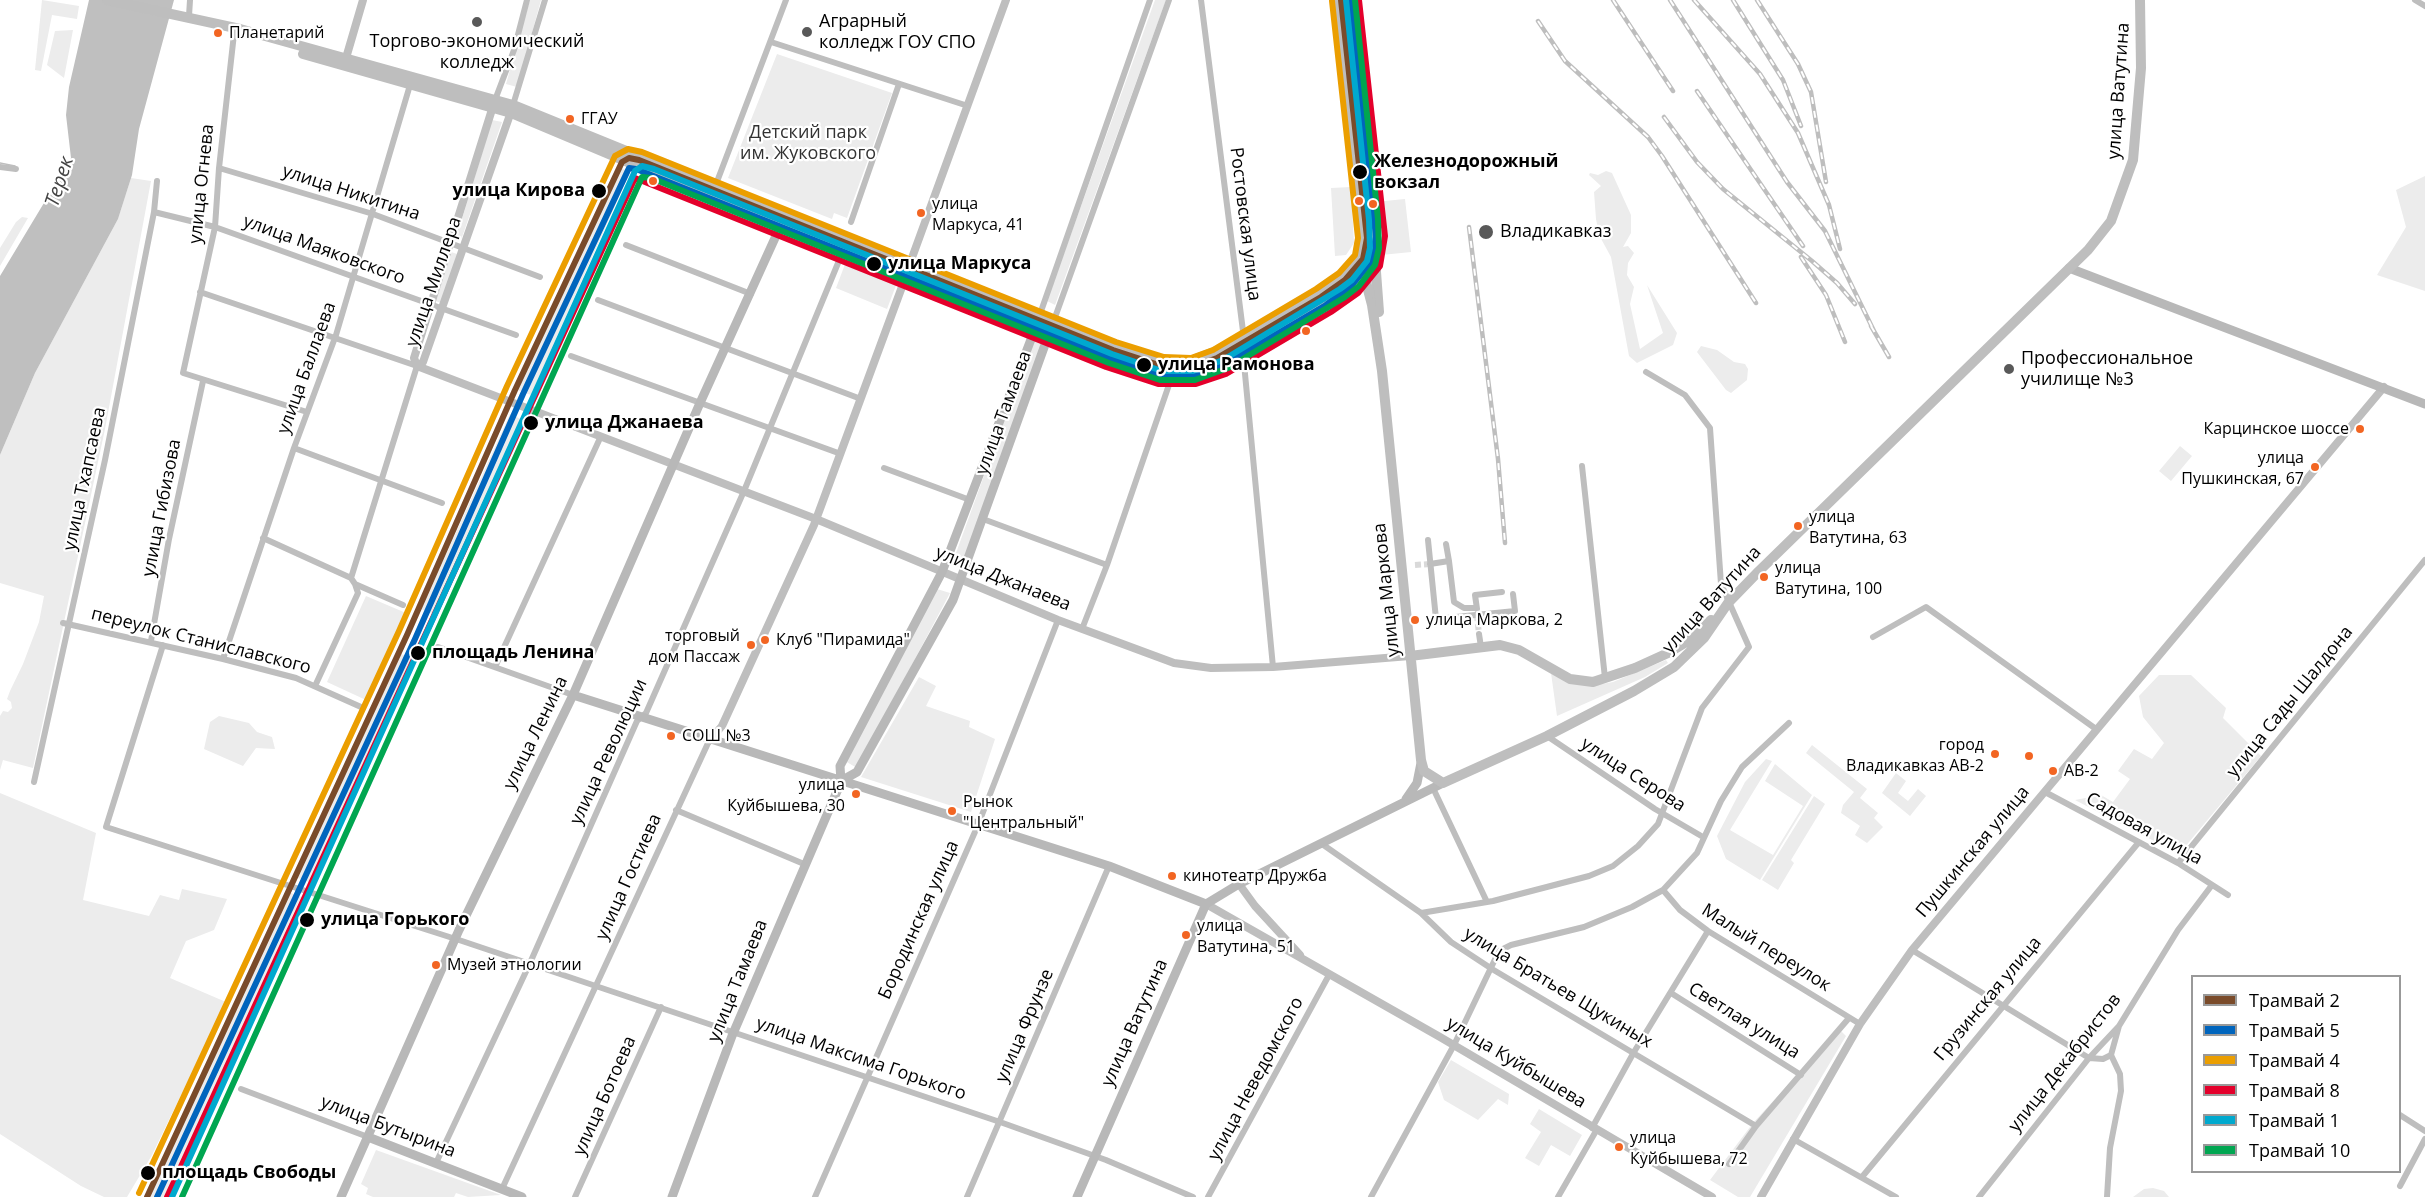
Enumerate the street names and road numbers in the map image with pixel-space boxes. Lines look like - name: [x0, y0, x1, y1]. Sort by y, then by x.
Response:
- street label: улица Ватутина: [2103, 22, 2135, 160]
- street label: улица Огнева: [185, 123, 219, 245]
- street label: Ростовская улица: [1225, 146, 1265, 302]
- street label: улица Никитина: [279, 161, 423, 225]
- street label: улица Маяковского: [240, 211, 408, 289]
- street label: улица Миллера: [402, 214, 466, 350]
- street label: улица Баллаева: [273, 299, 341, 437]
- street label: улица Тамаева: [972, 348, 1036, 478]
- street label: улица Тхапсаева: [59, 405, 111, 553]
- street label: улица Гибизова: [138, 437, 186, 579]
- street label: улица Маркова: [1369, 522, 1405, 658]
- street label: улица Джанаева: [932, 542, 1074, 616]
- street label: улица Ватутина: [1658, 542, 1766, 658]
- street label: переулок Станиславского: [89, 603, 313, 679]
- street label: улица Сады Шалдона: [2222, 622, 2358, 782]
- street label: улица Ленина: [499, 673, 573, 793]
- street label: улица Революции: [566, 676, 652, 828]
- street label: улица Серова: [1577, 733, 1689, 817]
- street label: Пушкинская улица: [1912, 782, 2034, 922]
- street label: Садовая улица: [2082, 788, 2206, 870]
- street label: улица Гостиева: [592, 811, 666, 943]
- street label: Бородинская улица: [874, 837, 964, 1003]
- street label: Малый переулок: [1697, 900, 1835, 996]
- street label: улица Тамаева: [704, 917, 772, 1045]
- street label: улица Братьев Щукиных: [1460, 923, 1656, 1053]
- street label: Грузинская улица: [1930, 932, 2046, 1066]
- street label: улица Ватутина: [1097, 956, 1173, 1090]
- street label: улица Фрунзе: [991, 966, 1059, 1086]
- street label: Светлая улица: [1684, 978, 1804, 1064]
- street label: улица Декабристов: [2004, 989, 2126, 1137]
- street label: улица Неведомского: [1204, 993, 1308, 1165]
- street label: улица Максима Горького: [753, 1013, 969, 1105]
- street label: улица Куйбышева: [1442, 1013, 1590, 1113]
- street label: улица Ботоева: [569, 1033, 641, 1159]
- street label: улица Бутырина: [317, 1091, 459, 1163]

